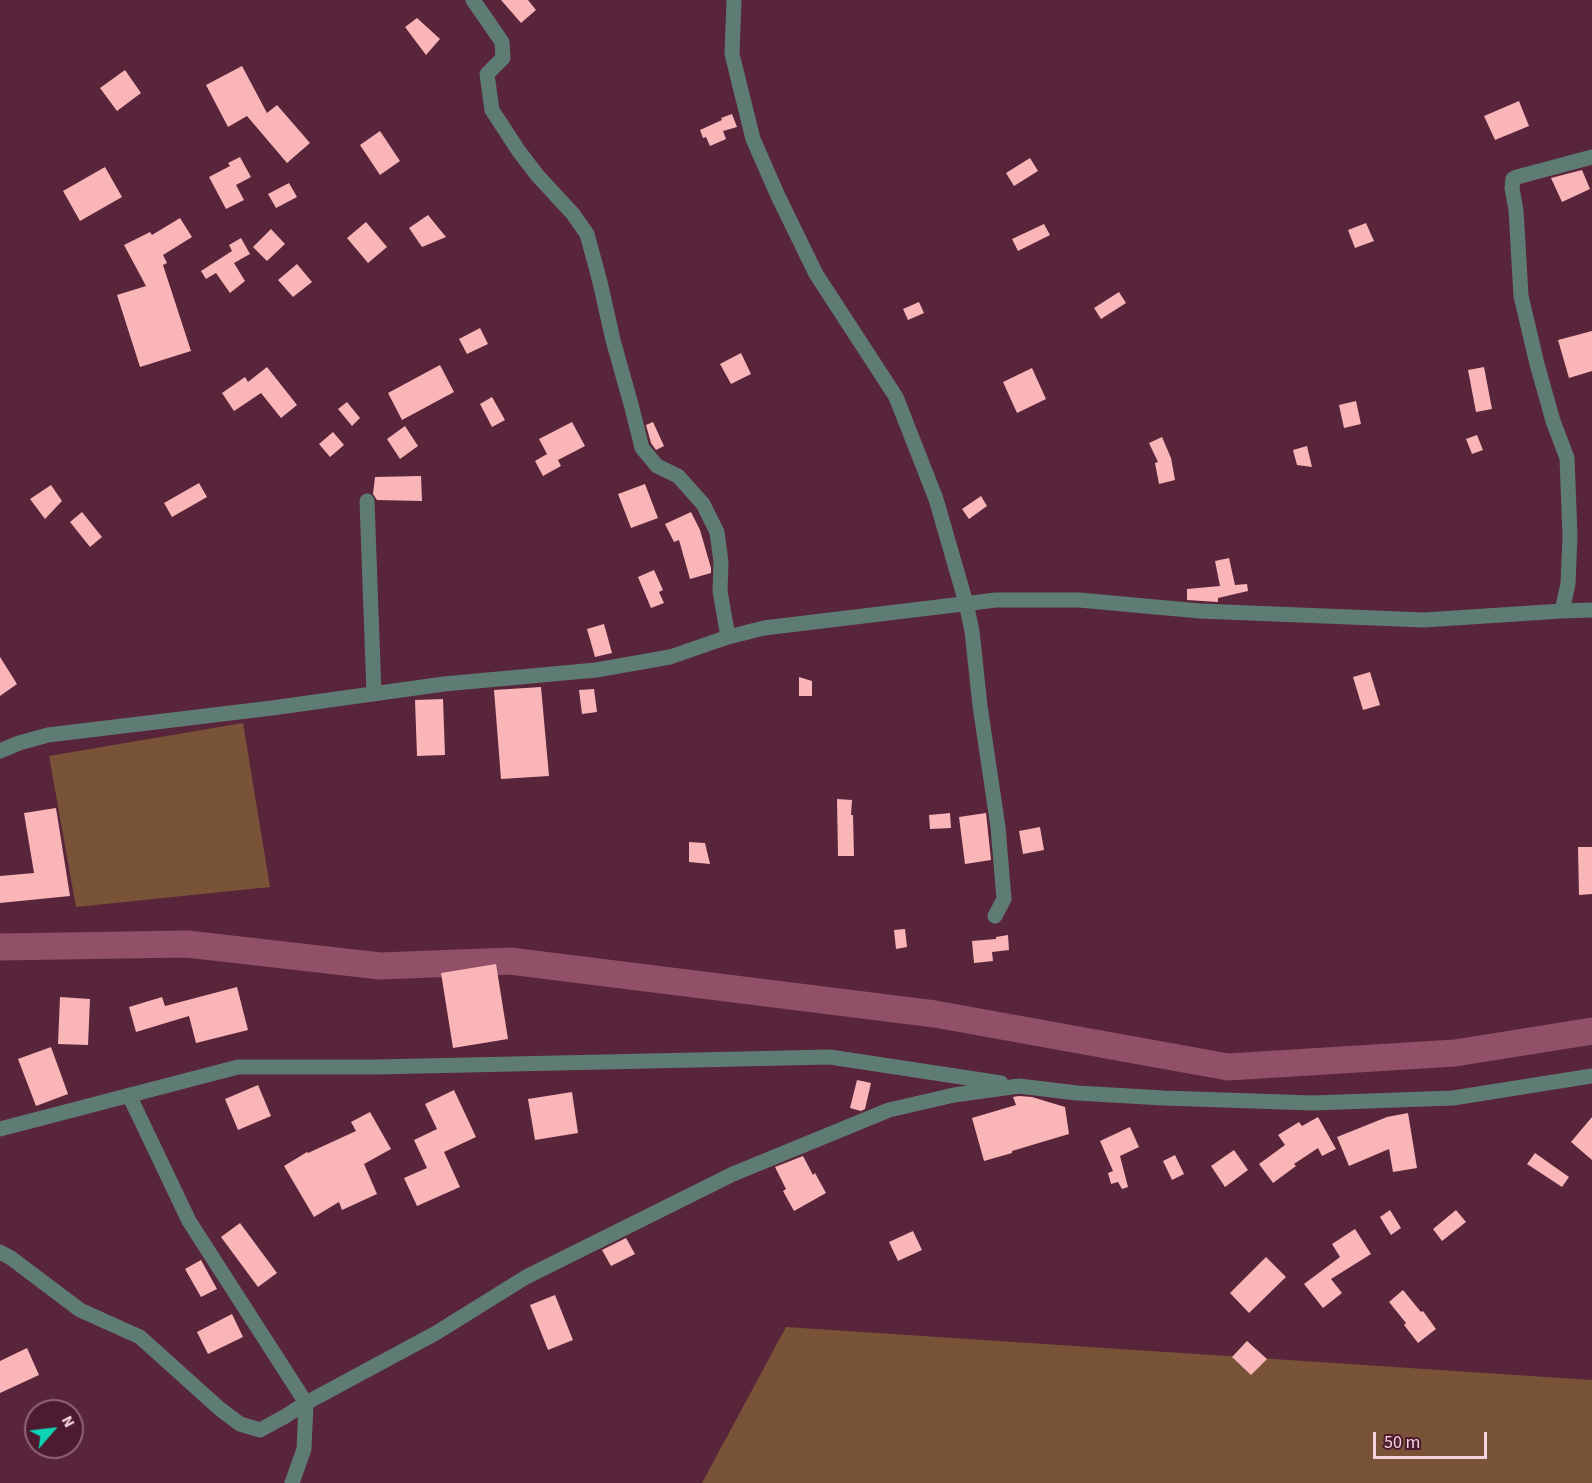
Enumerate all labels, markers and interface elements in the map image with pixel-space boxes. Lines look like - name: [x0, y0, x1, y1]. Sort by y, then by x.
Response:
- north arrow: [24, 1399, 84, 1459]
- text: N: [56, 1412, 80, 1431]
- scale bar: [1376, 1420, 1490, 1458]
- text: 50 m: [1384, 1430, 1420, 1455]

